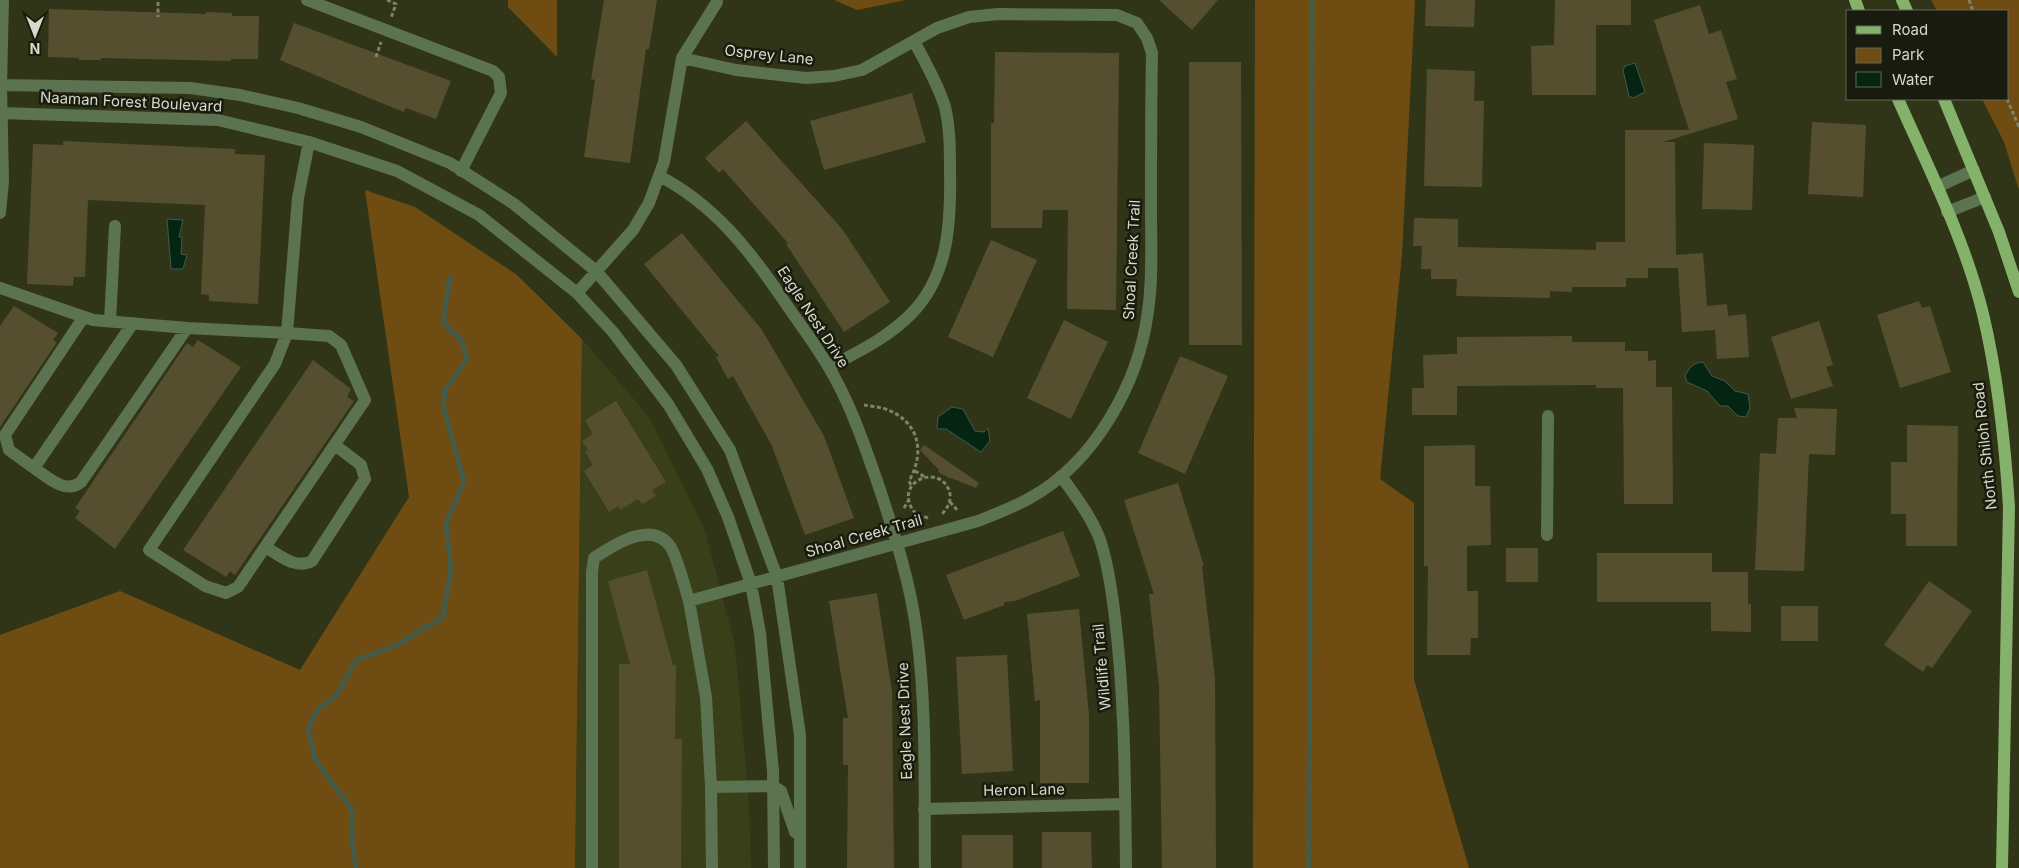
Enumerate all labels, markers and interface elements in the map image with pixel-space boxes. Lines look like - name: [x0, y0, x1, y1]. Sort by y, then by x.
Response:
- north arrow: [10, 10, 60, 60]
- legend: [1846, 10, 2009, 100]
- text: Road: [1892, 20, 1928, 39]
- text: N: [30, 40, 40, 57]
- street label: Osprey Lane: [724, 40, 815, 69]
- text: Park: [1892, 45, 1925, 64]
- text: Water: [1892, 70, 1934, 89]
- street label: Naaman Forest Boulevard: [39, 87, 223, 116]
- street label: Shoal Creek Trail: [1119, 199, 1144, 321]
- street label: Eagle Nest Drive: [773, 262, 853, 371]
- street label: North Shiloh Road: [1968, 381, 2001, 511]
- street label: Shoal Creek Trail: [803, 510, 924, 561]
- street label: Wildlife Trail: [1088, 623, 1115, 711]
- street label: Eagle Nest Drive: [893, 662, 916, 780]
- street label: Heron Lane: [983, 779, 1065, 800]

